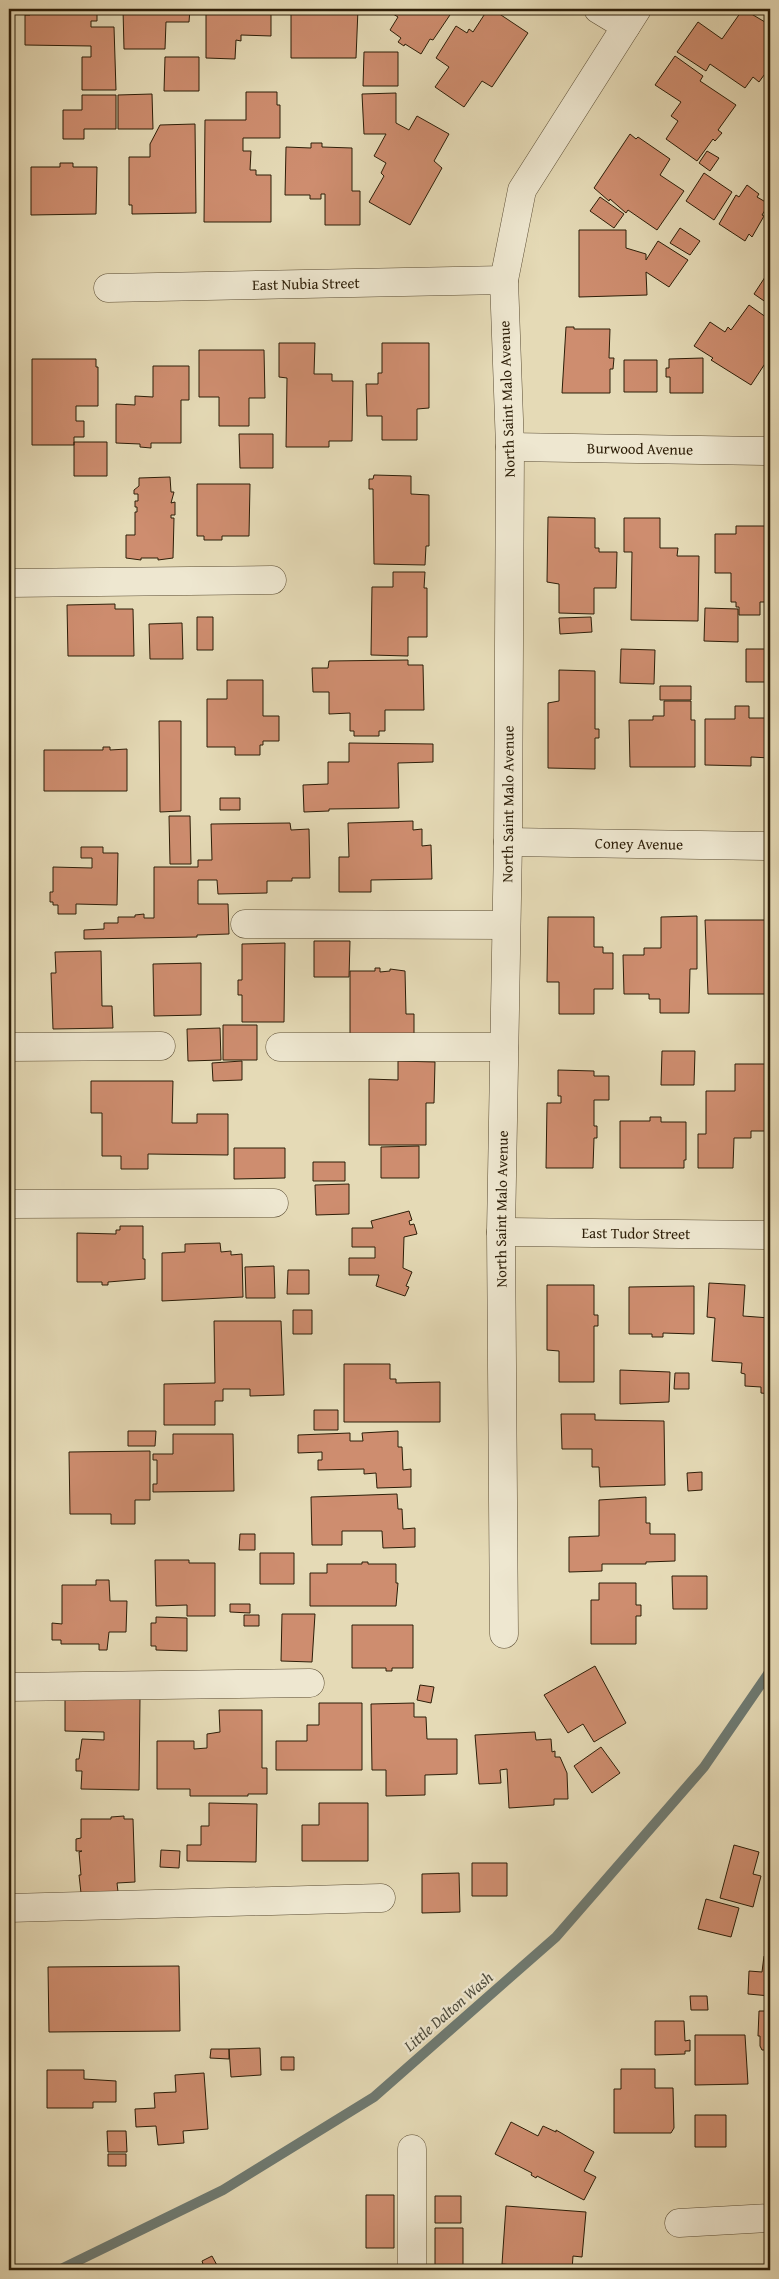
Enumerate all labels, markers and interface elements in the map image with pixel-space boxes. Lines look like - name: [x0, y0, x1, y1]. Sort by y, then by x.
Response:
- street label: East Nubia Street: [252, 272, 361, 295]
- street label: North Saint Malo Avenue: [493, 320, 520, 478]
- street label: Burwood Avenue: [587, 437, 693, 460]
- street label: North Saint Malo Avenue: [496, 725, 519, 883]
- street label: Coney Avenue: [595, 832, 683, 855]
- street label: North Saint Malo Avenue: [490, 1130, 513, 1288]
- street label: East Tudor Street: [581, 1222, 691, 1244]
- water label: Little Dalton Wash: [397, 1965, 498, 2057]

